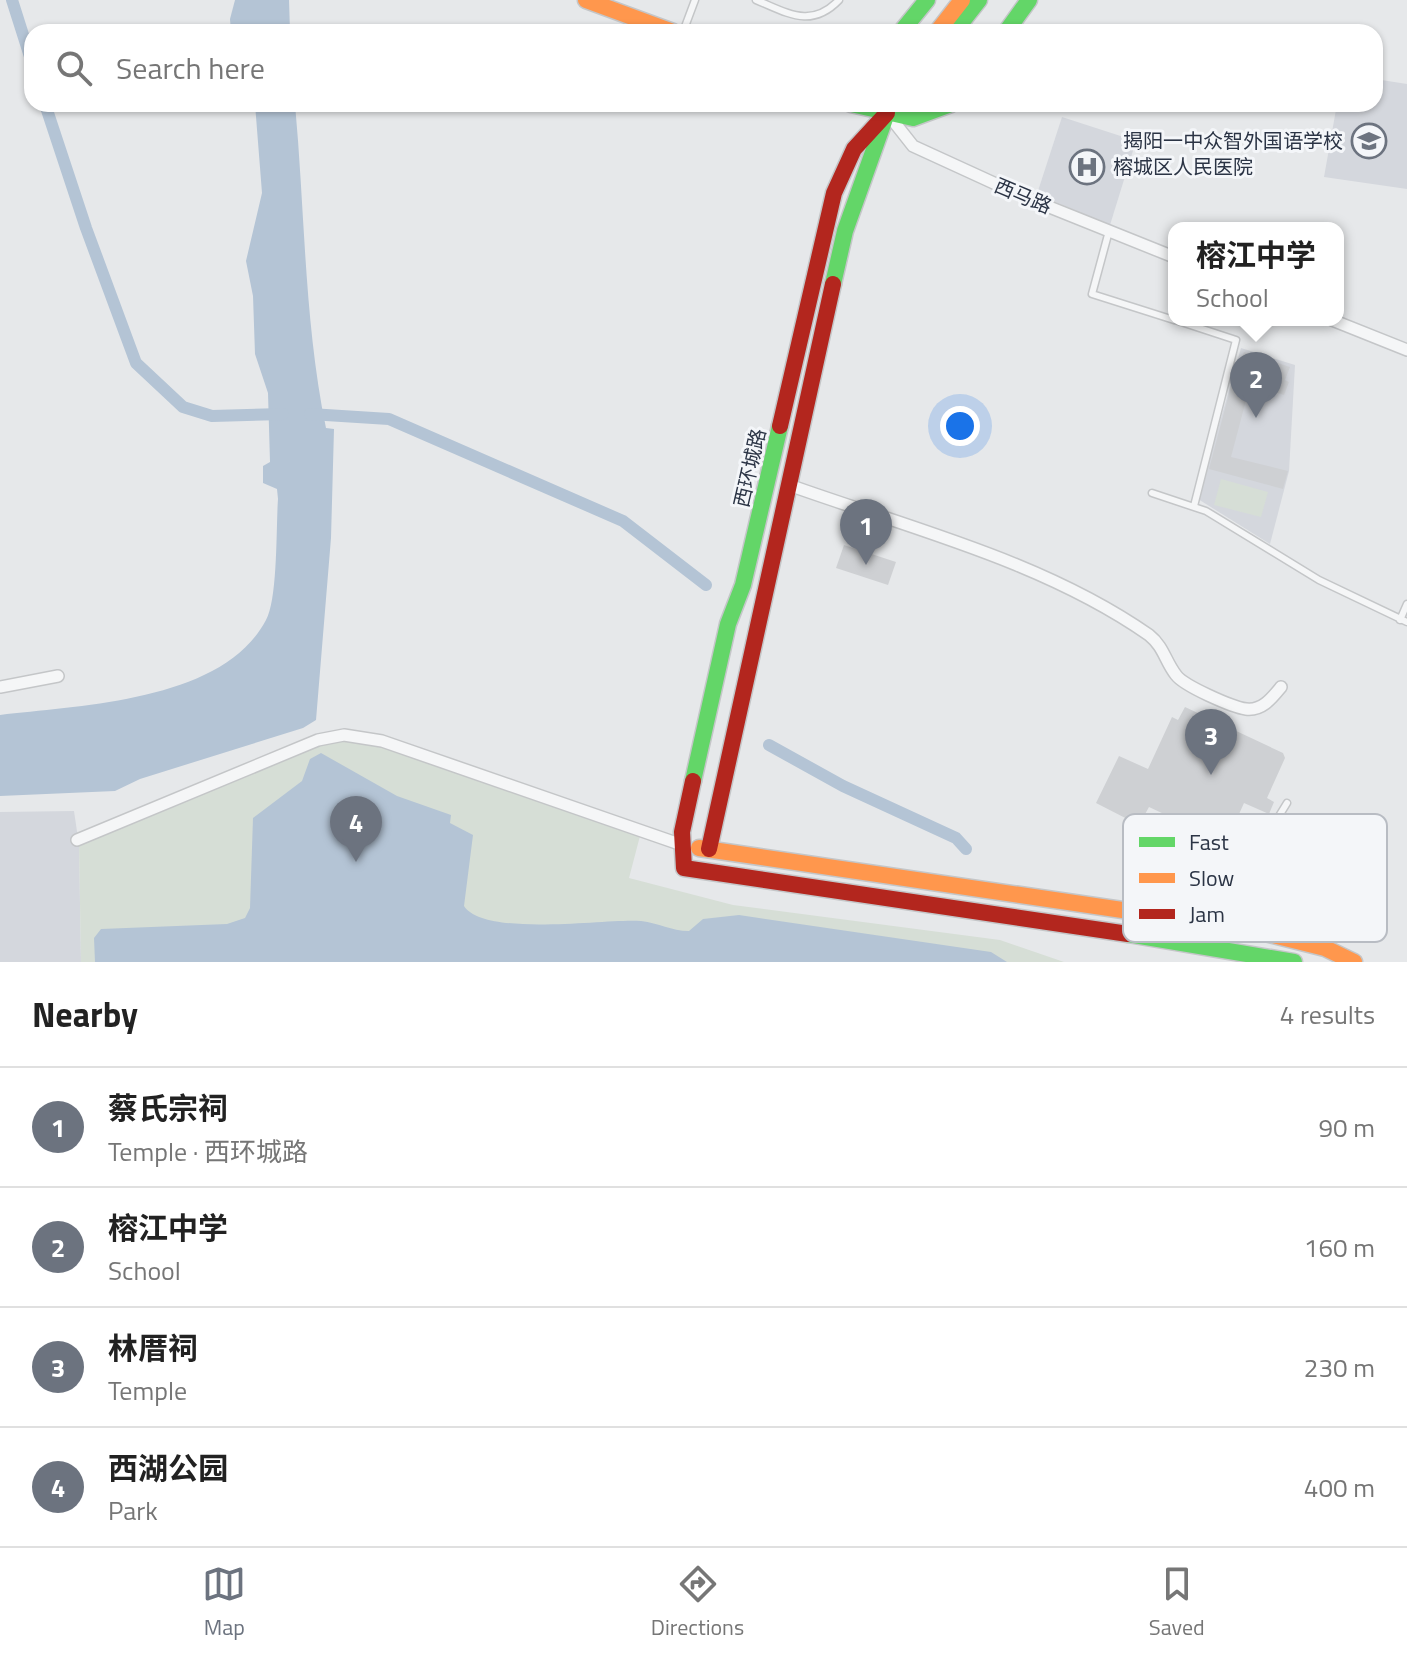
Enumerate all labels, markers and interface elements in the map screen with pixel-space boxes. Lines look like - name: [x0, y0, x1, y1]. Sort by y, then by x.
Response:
- search box: [24, 24, 1383, 112]
- text: Search here: [116, 45, 265, 91]
- icon: search: [52, 46, 96, 90]
- school or university icon: 揭阳一中众智外国语学校: [1350, 122, 1388, 160]
- place label: 揭阳一中众智外国语学校: [1123, 125, 1343, 156]
- hospital icon: 榕城区人民医院: [1068, 148, 1106, 186]
- place label: 榕城区人民医院: [1113, 151, 1253, 182]
- street label: 西马路: [990, 170, 1057, 222]
- popup: [1168, 222, 1344, 326]
- text: 榕江中学: [1196, 232, 1316, 278]
- text: School: [1196, 278, 1269, 317]
- pin: 2: [1230, 352, 1282, 418]
- your location: [940, 406, 980, 446]
- street label: 西环城路: [725, 425, 774, 510]
- pin: 1: [840, 499, 892, 565]
- pin: 3: [1185, 709, 1237, 775]
- pin: 4: [330, 796, 382, 862]
- legend: [1123, 814, 1387, 942]
- text: Fast: [1189, 825, 1229, 859]
- text: Slow: [1189, 861, 1235, 895]
- text: Jam: [1189, 897, 1225, 931]
- text: Nearby: [32, 988, 138, 1040]
- text: 4 results: [1280, 995, 1375, 1034]
- text: 蔡氏宗祠: [108, 1085, 228, 1131]
- text: 1: [51, 1108, 65, 1147]
- text: 90 m: [1318, 1108, 1375, 1147]
- text: Temple · 西环城路: [108, 1132, 308, 1171]
- text: 榕江中学: [108, 1205, 228, 1251]
- text: 2: [51, 1228, 65, 1267]
- text: 160 m: [1304, 1228, 1375, 1267]
- text: School: [108, 1251, 181, 1290]
- text: 林厝祠: [108, 1325, 198, 1371]
- text: 3: [51, 1348, 65, 1387]
- text: 230 m: [1304, 1348, 1375, 1387]
- text: Temple: [108, 1371, 187, 1410]
- text: 西湖公园: [108, 1445, 228, 1491]
- text: 4: [51, 1468, 65, 1507]
- text: 400 m: [1304, 1468, 1375, 1507]
- text: Park: [108, 1491, 158, 1530]
- tab: Map: [202, 1562, 246, 1644]
- tab: Directions: [651, 1562, 744, 1644]
- tab: Saved: [1149, 1562, 1205, 1644]

